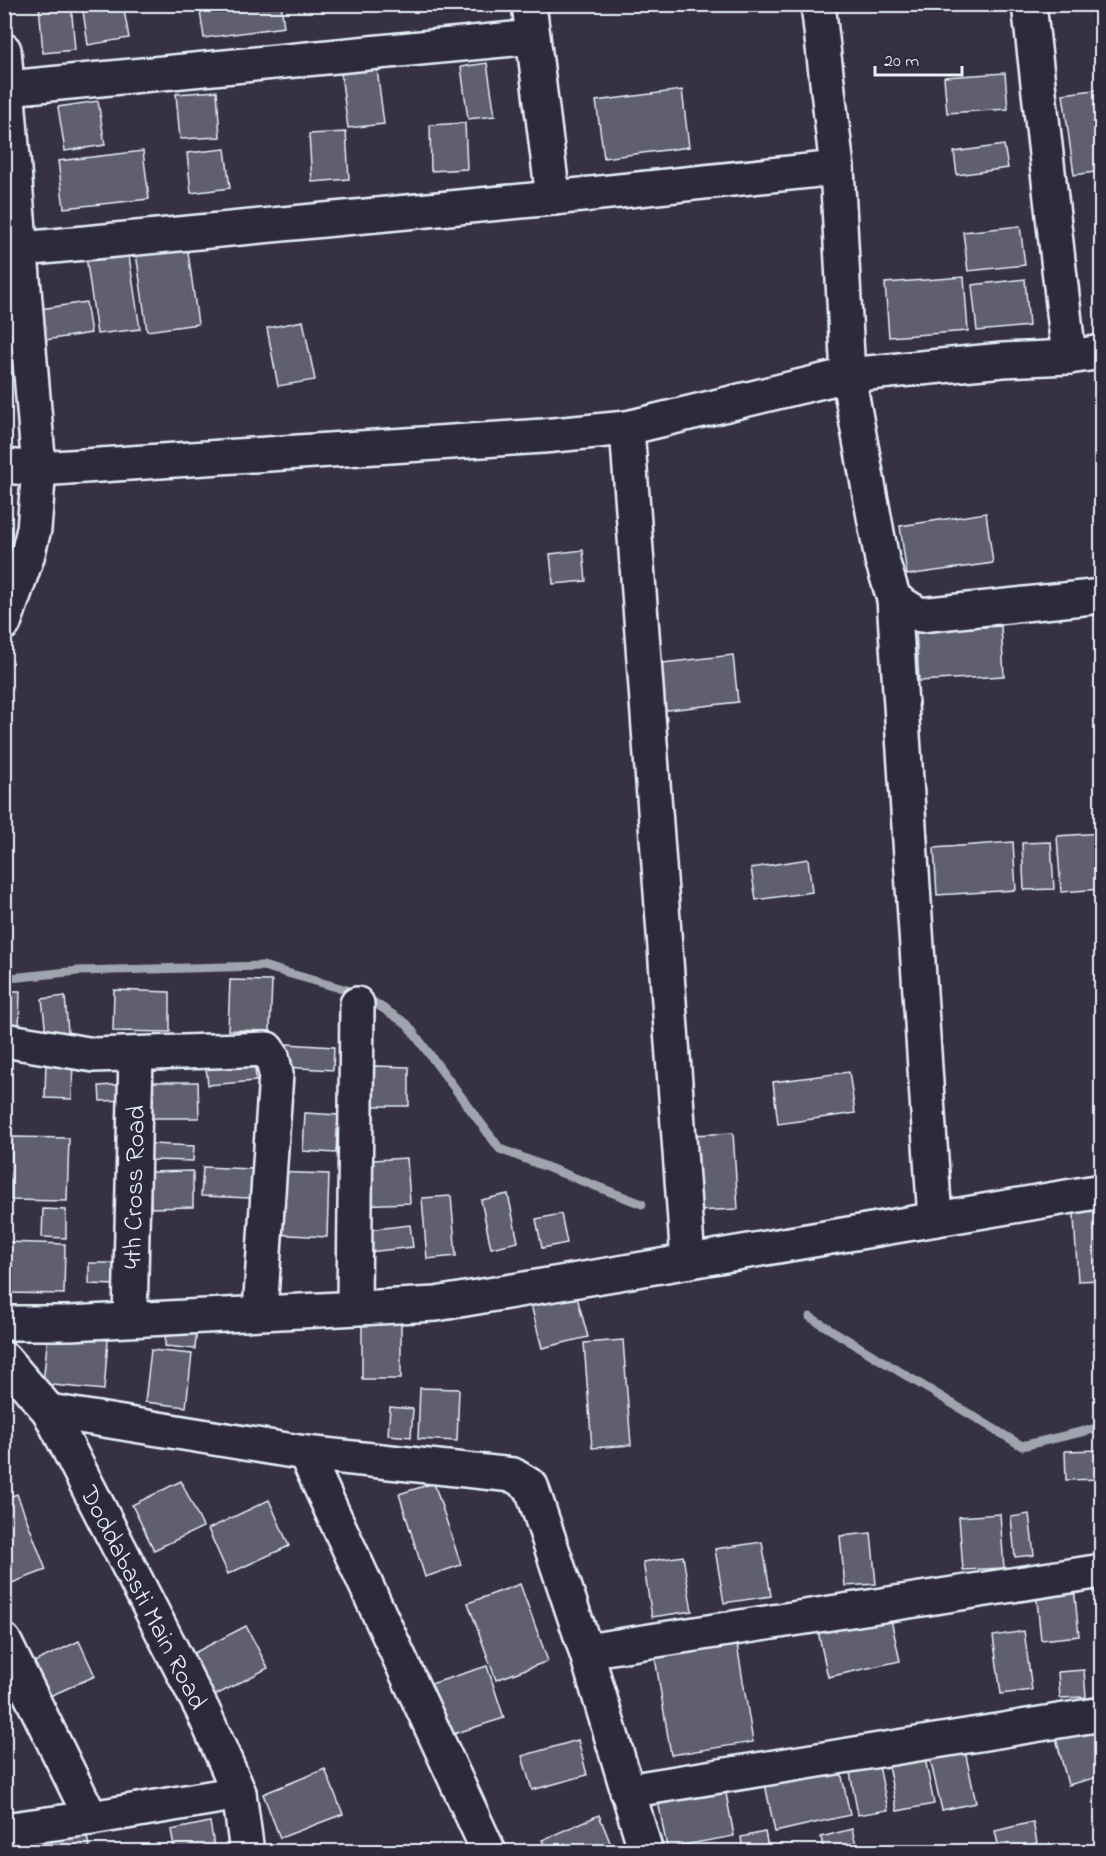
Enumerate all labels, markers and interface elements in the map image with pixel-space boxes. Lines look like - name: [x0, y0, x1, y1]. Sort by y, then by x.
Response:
- scale bar: [875, 39, 962, 77]
- text: 20 m: [884, 49, 919, 75]
- street label: 4th Cross Road: [115, 1104, 157, 1269]
- street label: Doddabasti Main Road: [68, 1479, 215, 1718]

